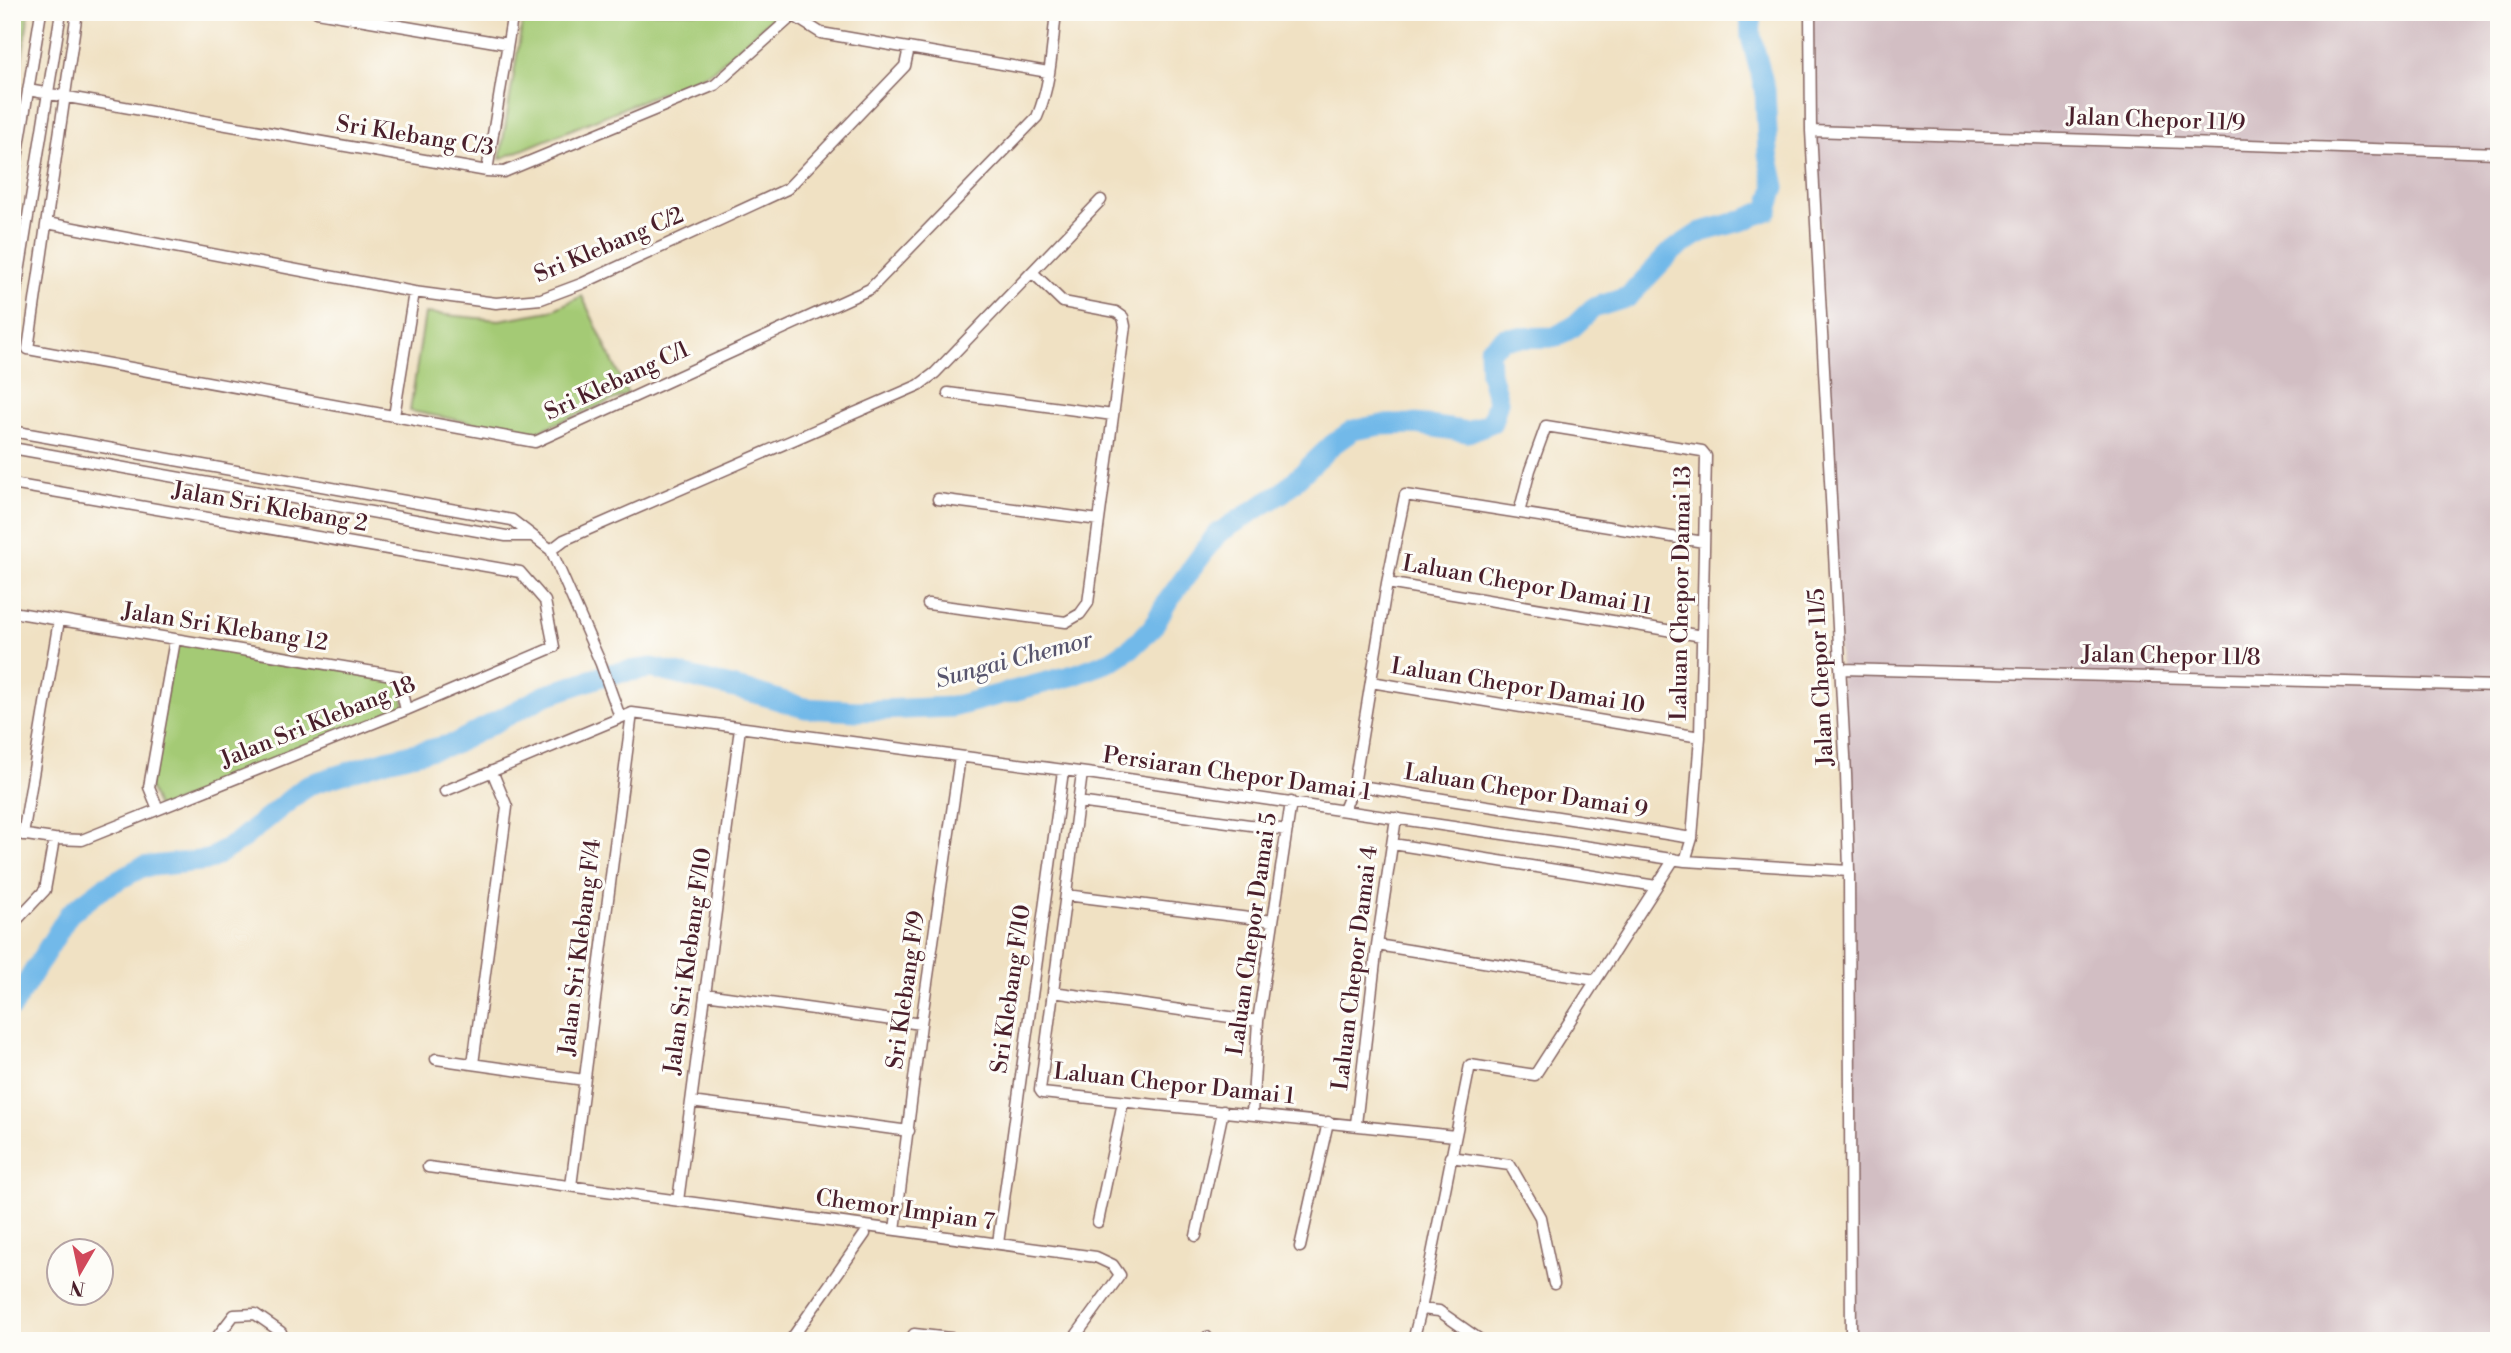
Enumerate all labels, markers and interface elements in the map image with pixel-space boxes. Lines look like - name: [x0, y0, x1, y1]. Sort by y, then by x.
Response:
- street label: Jalan Chepor 11/9: [2065, 103, 2246, 137]
- street label: Sri Klebang C/3: [334, 110, 496, 162]
- street label: Sri Klebang C/2: [530, 201, 688, 289]
- street label: Sri Klebang C/1: [540, 335, 694, 427]
- street label: Laluan Chepor Damai 13: [1665, 465, 1697, 721]
- street label: Jalan Sri Klebang 2: [169, 476, 370, 538]
- street label: Laluan Chepor Damai 11: [1400, 549, 1654, 621]
- street label: Jalan Chepor 11/5: [1802, 587, 1840, 768]
- street label: Jalan Sri Klebang 12: [119, 597, 330, 657]
- water label: Sungai Chemor: [932, 624, 1097, 695]
- street label: Jalan Chepor 11/8: [2080, 640, 2261, 672]
- street label: Laluan Chepor Damai 10: [1389, 652, 1647, 720]
- street label: Jalan Sri Klebang 18: [215, 670, 420, 774]
- street label: Persiaran Chepor Damai 1: [1101, 741, 1373, 807]
- street label: Laluan Chepor Damai 9: [1402, 758, 1650, 824]
- street label: Laluan Chepor Damai 5: [1221, 811, 1283, 1057]
- street label: Jalan Sri Klebang F/4: [553, 837, 607, 1058]
- street label: Laluan Chepor Damai 4: [1326, 844, 1384, 1092]
- street label: Jalan Sri Klebang F/10: [658, 846, 718, 1077]
- street label: Sri Klebang F/10: [985, 903, 1037, 1075]
- street label: Sri Klebang F/9: [881, 909, 931, 1071]
- street label: Laluan Chepor Damai 1: [1052, 1057, 1296, 1111]
- street label: Chemor Impian 7: [814, 1184, 997, 1236]
- north arrow: [46, 1238, 116, 1308]
- text: N: [68, 1275, 87, 1301]

